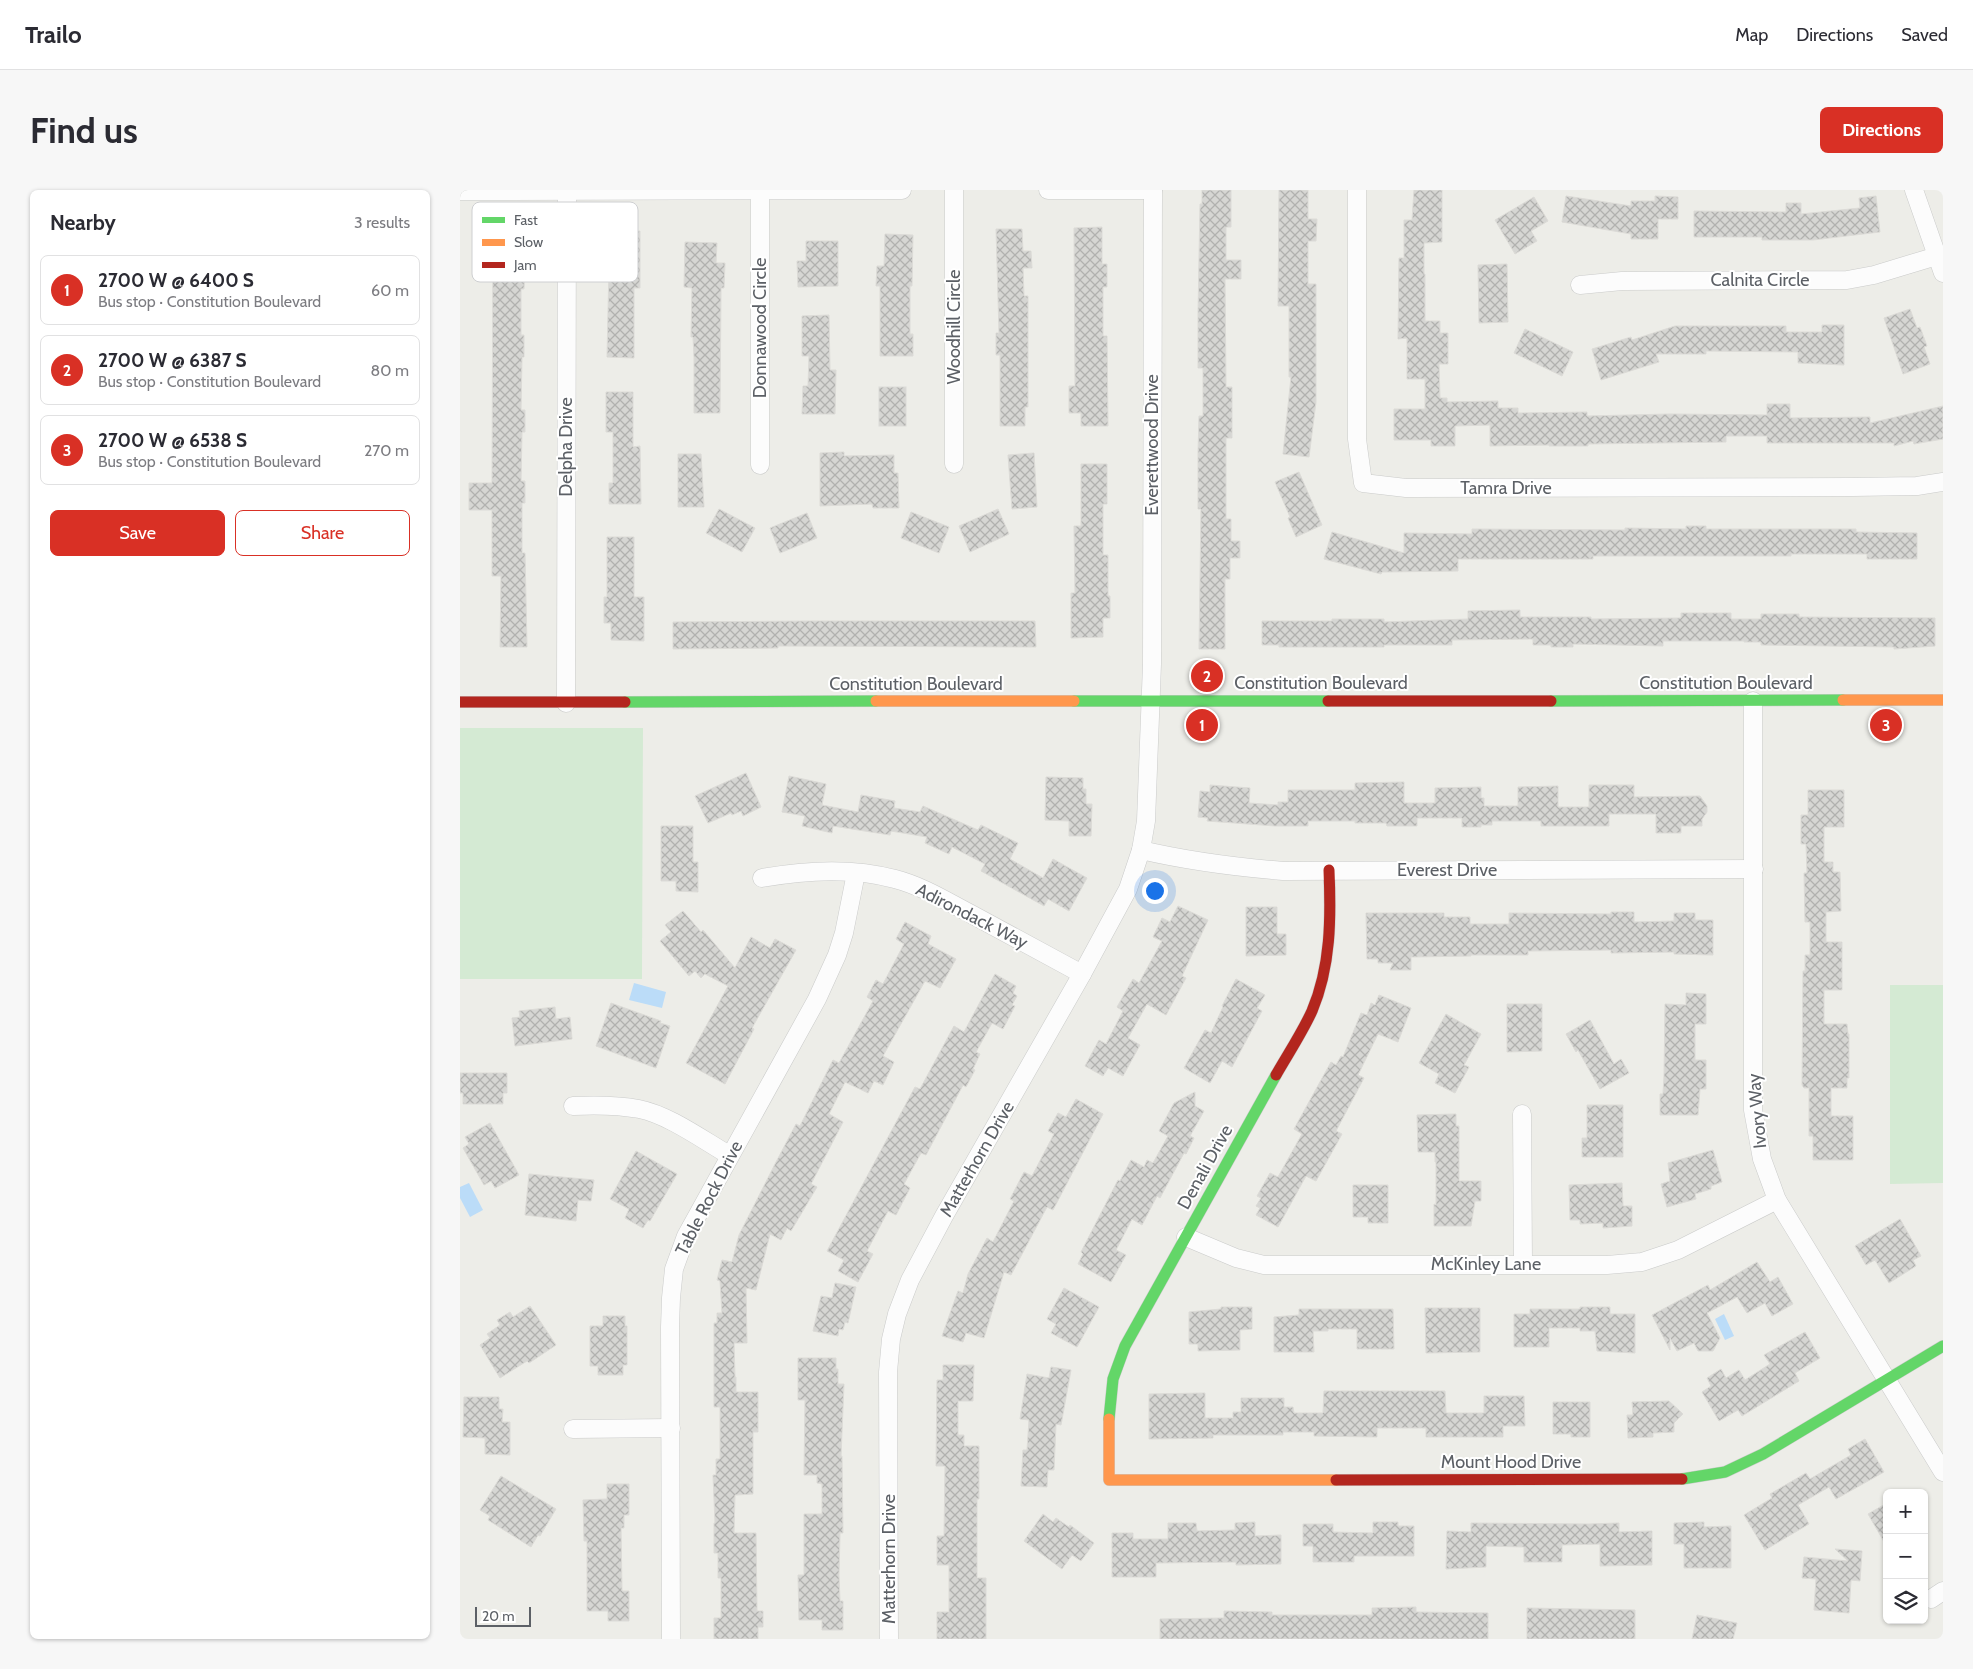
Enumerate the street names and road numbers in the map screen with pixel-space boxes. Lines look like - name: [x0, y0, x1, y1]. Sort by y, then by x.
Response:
- street label: Donnawood Circle: [749, 258, 771, 398]
- street label: Calnita Circle: [1710, 269, 1810, 291]
- street label: Woodhill Circle: [943, 270, 965, 384]
- street label: Everettwood Drive: [1141, 374, 1163, 516]
- street label: Delpha Drive: [555, 397, 577, 497]
- street label: Tamra Drive: [1460, 477, 1552, 499]
- street label: Constitution Boulevard: [1234, 672, 1408, 694]
- street label: Constitution Boulevard: [1639, 672, 1813, 694]
- street label: Constitution Boulevard: [829, 673, 1003, 695]
- street label: Everest Drive: [1397, 859, 1497, 881]
- street label: Adirondack Way: [912, 878, 1032, 954]
- street label: Ivory Way: [1743, 1072, 1771, 1150]
- street label: Matterhorn Drive: [935, 1097, 1019, 1221]
- street label: Denali Drive: [1173, 1121, 1237, 1213]
- street label: Table Rock Drive: [671, 1137, 747, 1259]
- street label: McKinley Lane: [1431, 1253, 1541, 1275]
- street label: Mount Hood Drive: [1441, 1451, 1581, 1473]
- street label: Matterhorn Drive: [878, 1494, 900, 1624]

